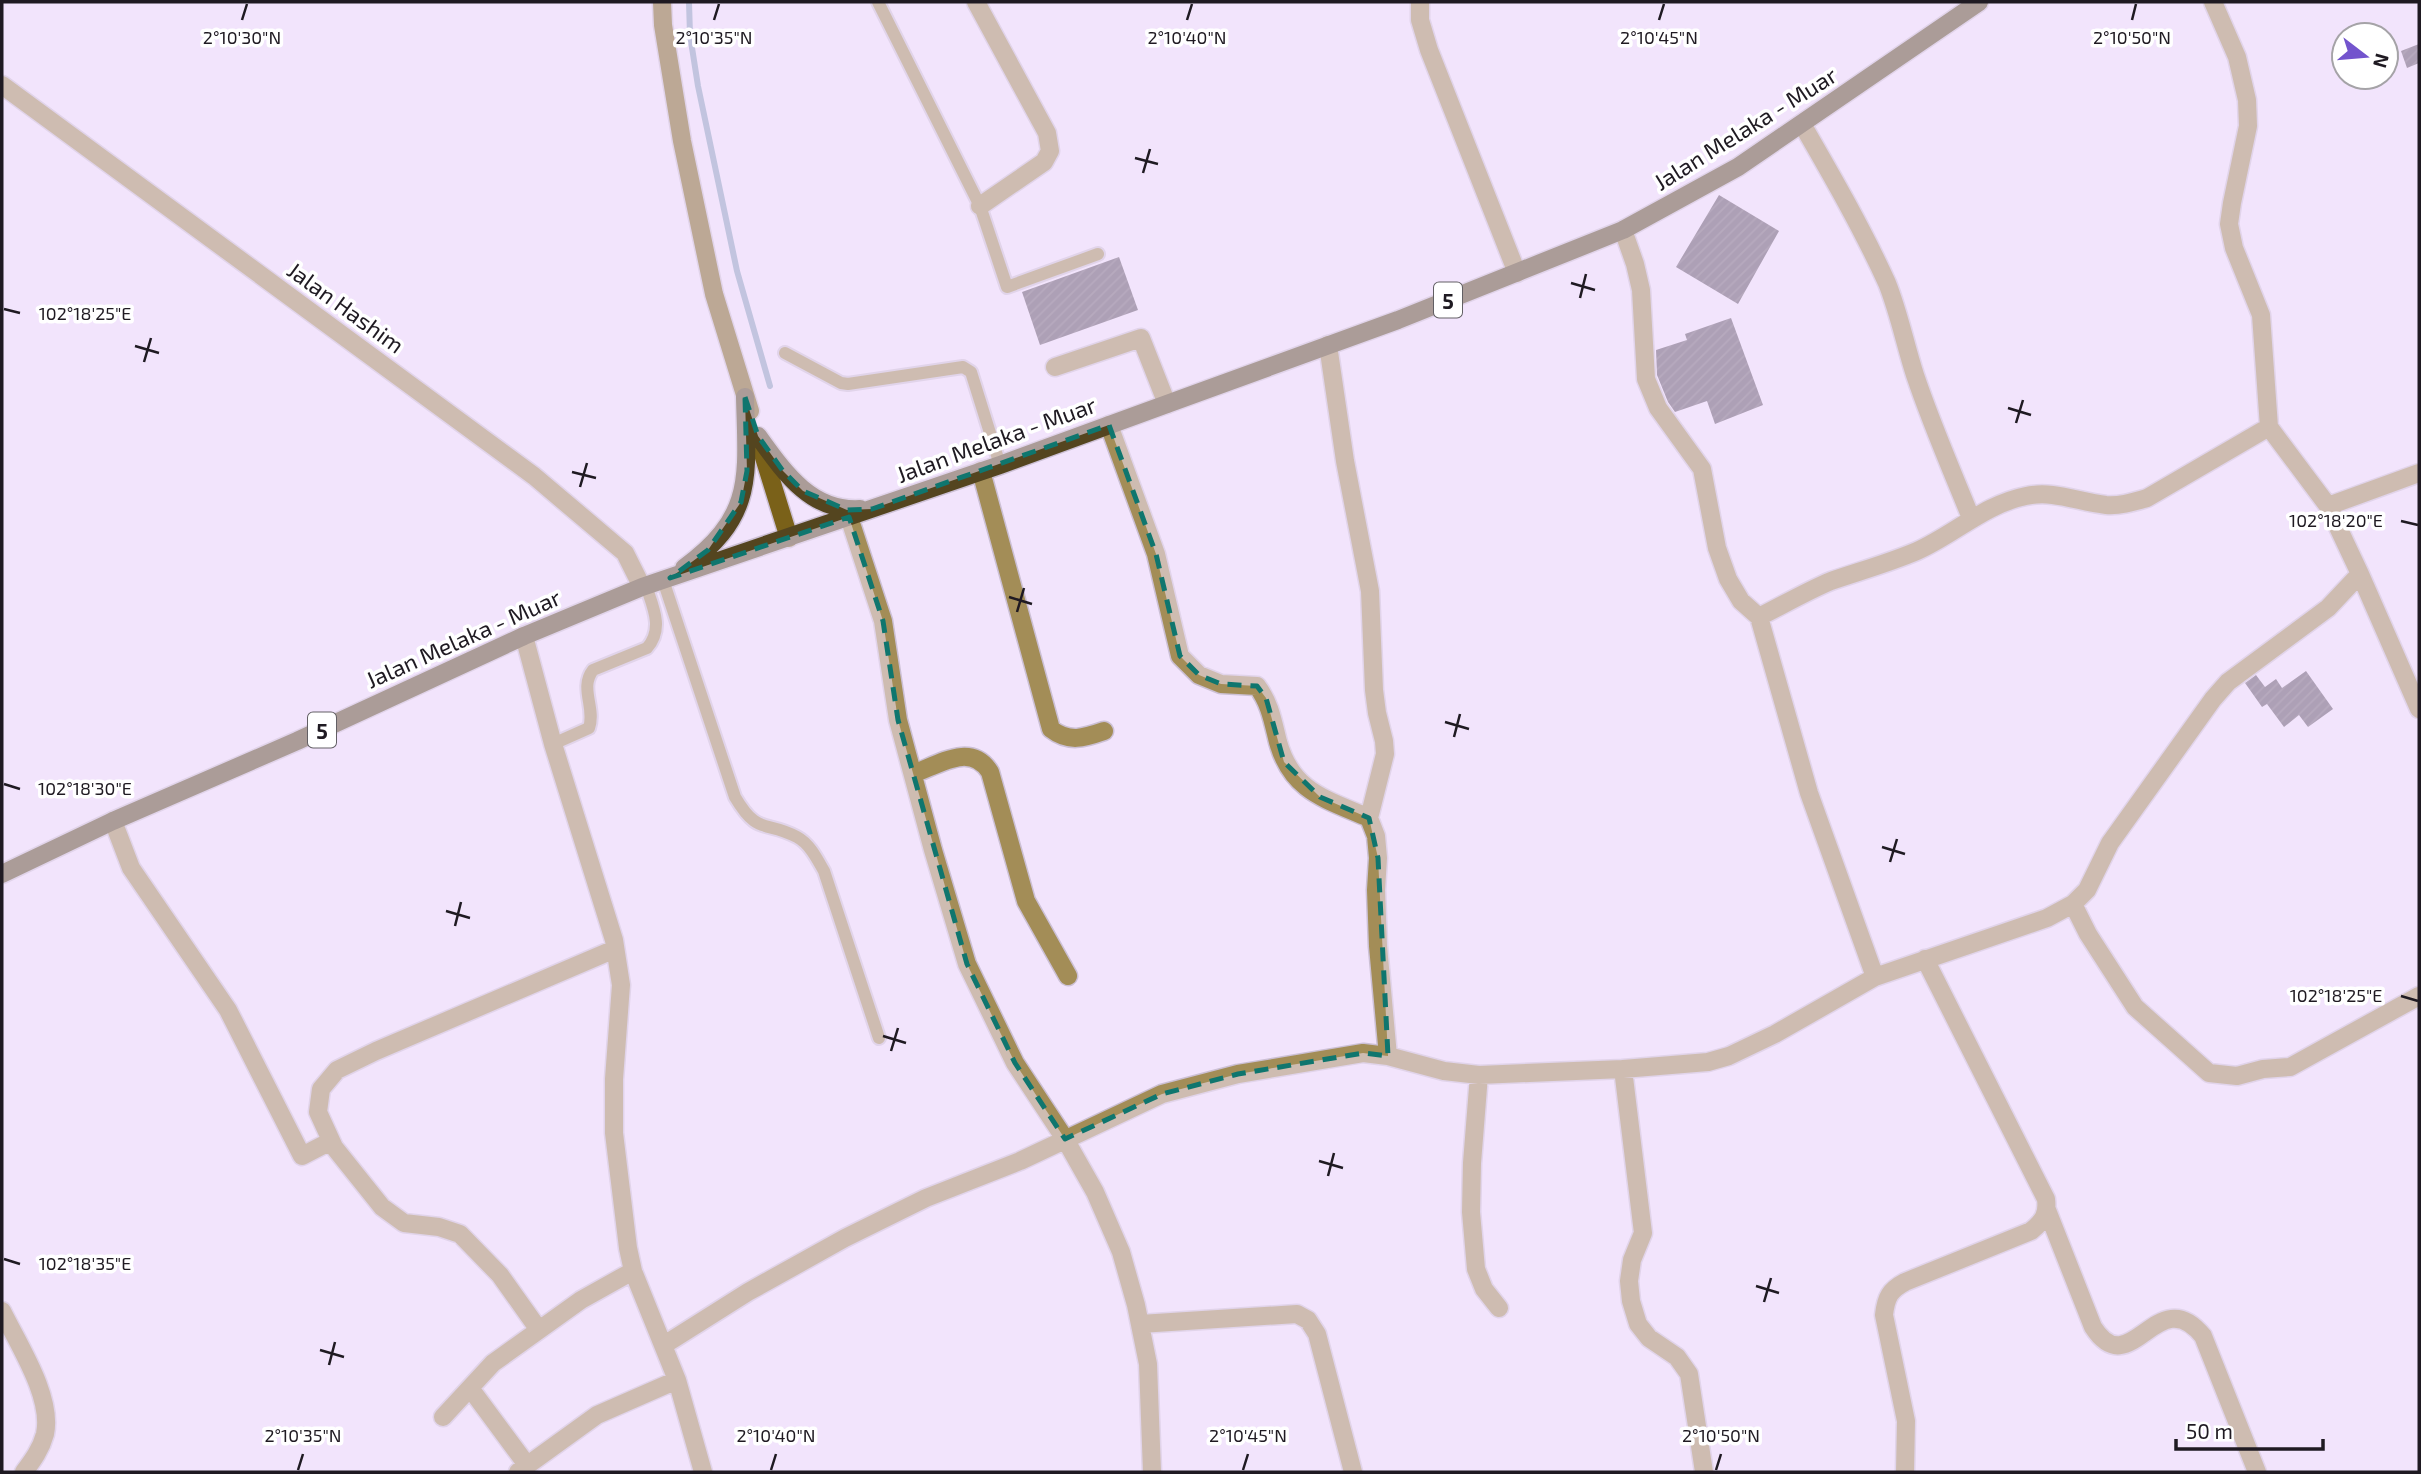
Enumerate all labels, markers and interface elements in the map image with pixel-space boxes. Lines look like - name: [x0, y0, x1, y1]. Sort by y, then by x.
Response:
- north arrow: [2330, 21, 2400, 91]
- text: 2°10'30"N: [203, 26, 281, 48]
- text: 2°10'35"N: [675, 26, 753, 48]
- text: 2°10'40"N: [1147, 26, 1227, 48]
- text: 2°10'45"N: [1620, 26, 1698, 48]
- text: 2°10'50"N: [2093, 26, 2171, 48]
- text: N: [2369, 51, 2395, 71]
- street label: Jalan Melaka - Muar: [1648, 60, 1842, 196]
- street label: Jalan Hashim: [282, 255, 410, 359]
- road number: 5: [1434, 282, 1462, 318]
- text: 102°18'25"E: [39, 302, 131, 324]
- street label: Jalan Melaka - Muar: [892, 390, 1100, 488]
- text: 102°18'20"E: [2289, 509, 2383, 531]
- street label: Jalan Melaka - Muar: [361, 582, 565, 694]
- road number: 5: [308, 712, 336, 748]
- text: 102°18'30"E: [38, 777, 132, 799]
- text: 102°18'25"E: [2290, 984, 2382, 1006]
- text: 102°18'35"E: [39, 1252, 131, 1274]
- scale bar: [2176, 1408, 2323, 1452]
- text: 50 m: [2186, 1418, 2233, 1443]
- text: 2°10'35"N: [264, 1424, 342, 1446]
- text: 2°10'40"N: [736, 1424, 816, 1446]
- text: 2°10'45"N: [1209, 1424, 1287, 1446]
- text: 2°10'50"N: [1682, 1424, 1760, 1446]

